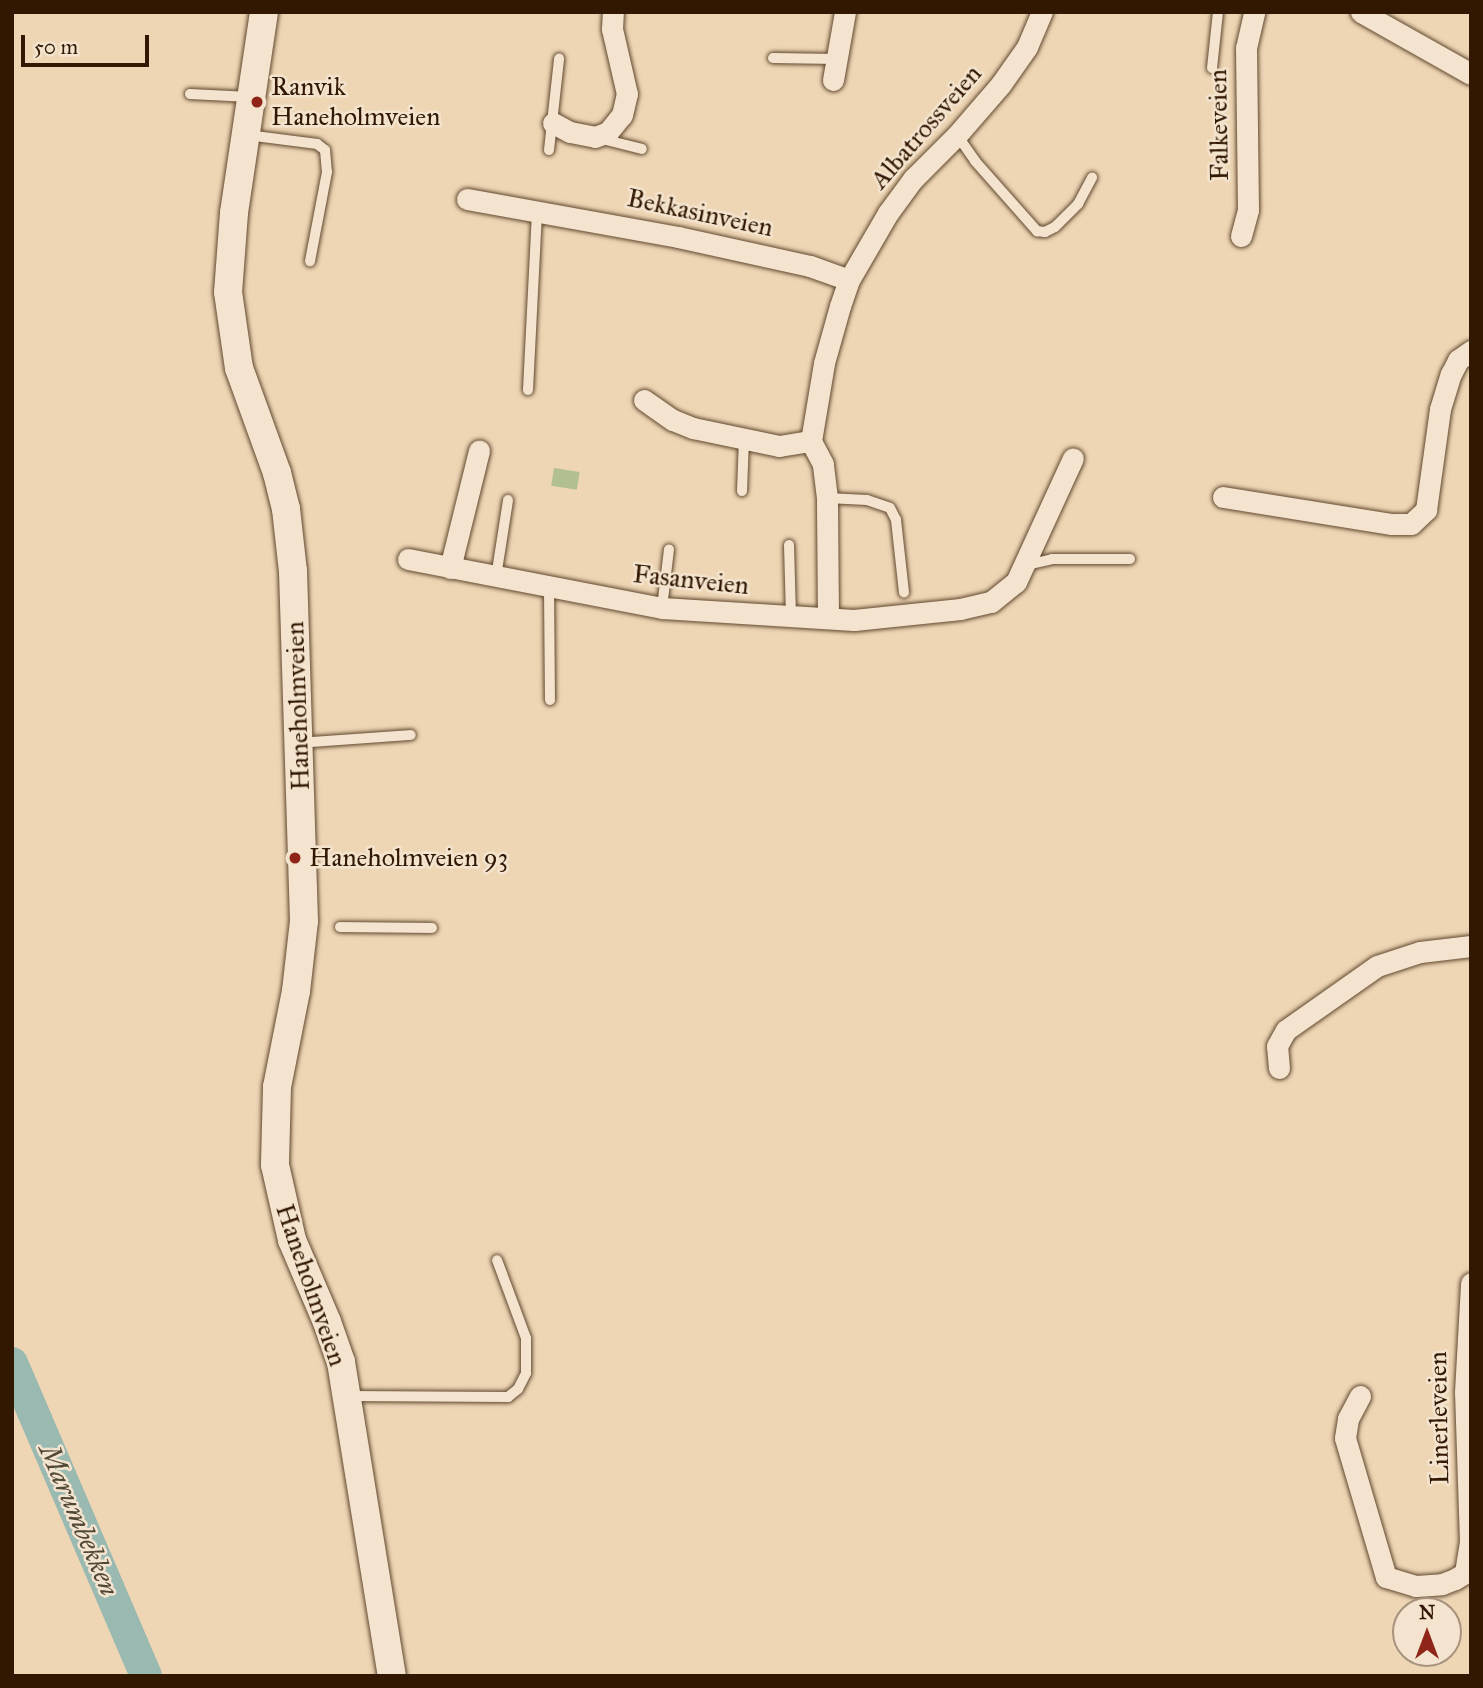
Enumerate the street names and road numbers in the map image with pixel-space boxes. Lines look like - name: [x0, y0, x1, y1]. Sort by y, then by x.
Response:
- street label: Albatrossveien: [864, 59, 988, 195]
- street label: Falkeveien: [1202, 69, 1236, 181]
- street label: Bekkasinveien: [624, 182, 776, 244]
- street label: Fasanveien: [631, 558, 751, 602]
- street label: Haneholmveien: [279, 621, 317, 791]
- street label: Haneholmveien: [269, 1200, 353, 1370]
- street label: Linerleveien: [1422, 1351, 1456, 1485]

